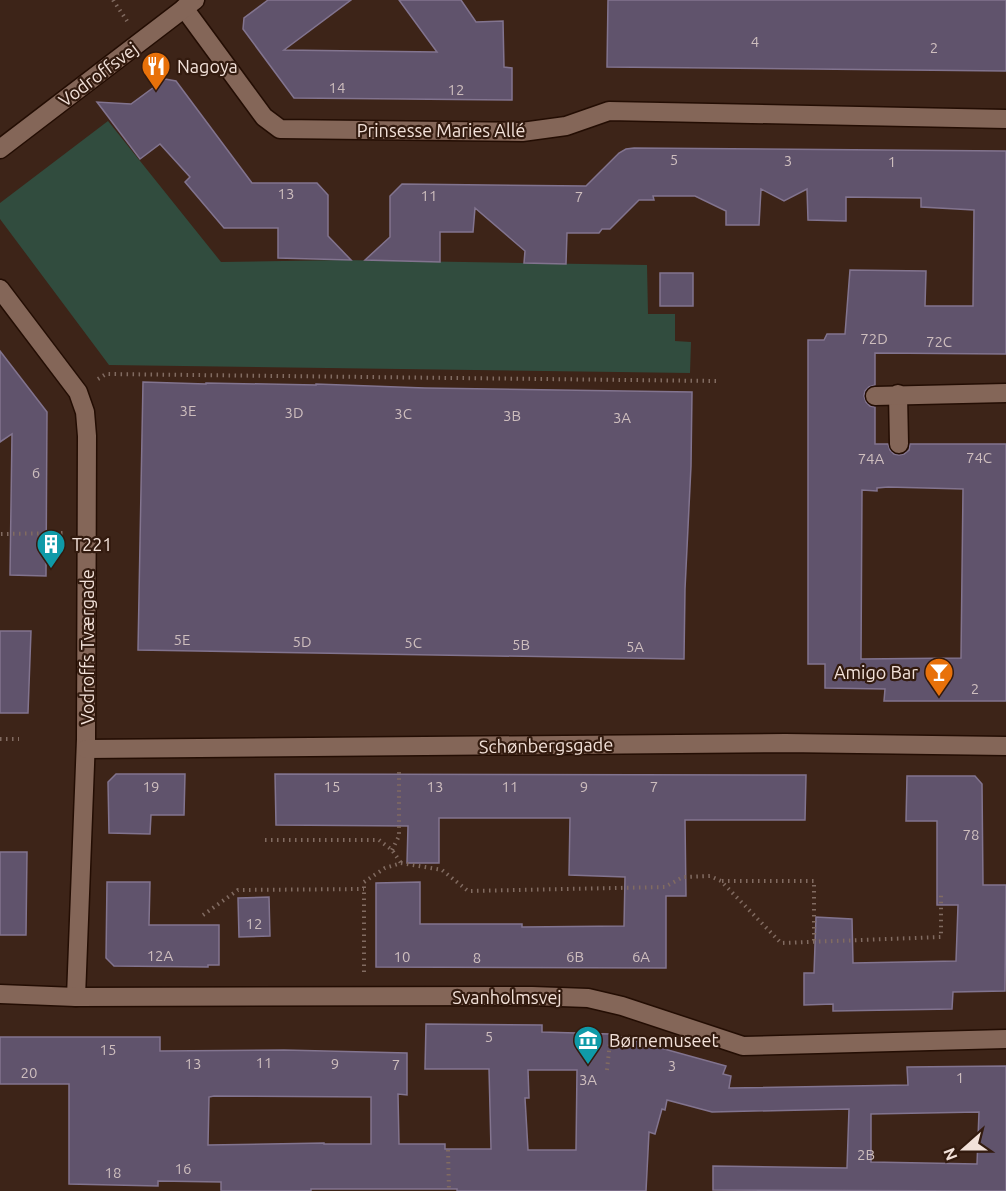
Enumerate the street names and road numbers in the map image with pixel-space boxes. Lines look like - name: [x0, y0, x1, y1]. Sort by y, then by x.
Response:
- street label: Vodroffsvej: [55, 38, 141, 110]
- street label: Prinsesse Maries Allé: [357, 120, 525, 140]
- street label: Vodroffs Tværgade: [77, 569, 97, 725]
- street label: Schønbergsgade: [479, 734, 613, 756]
- street label: Svanholmsvej: [452, 987, 562, 1007]

